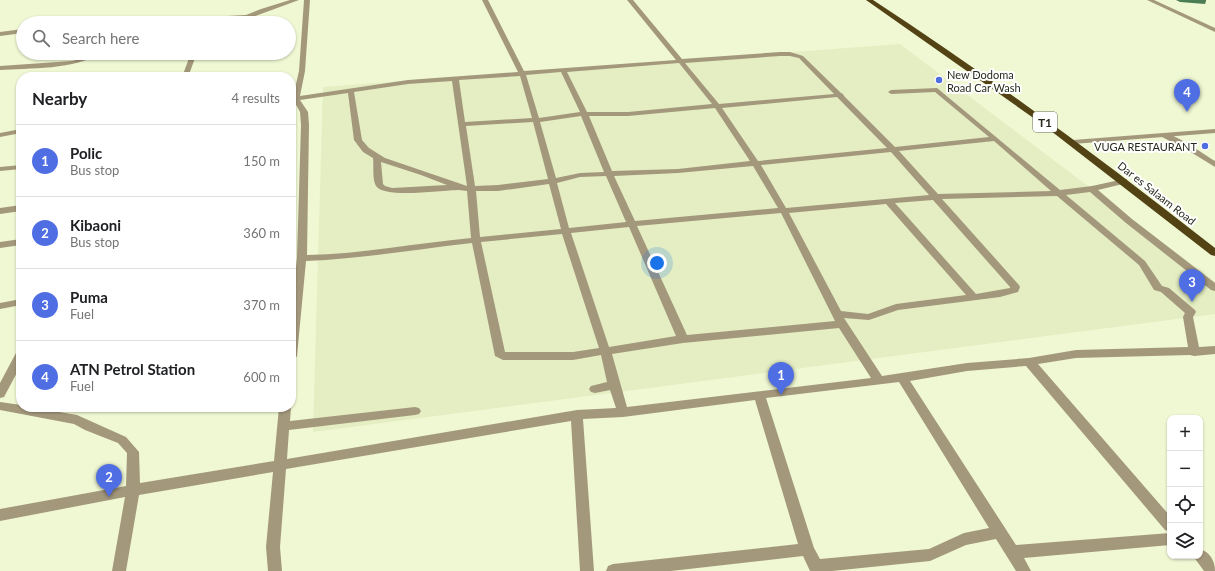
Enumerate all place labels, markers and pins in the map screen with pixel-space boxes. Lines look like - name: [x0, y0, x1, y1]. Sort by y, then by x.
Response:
- place label: New Dodoma Road Car Wash: [947, 68, 1021, 94]
- marker: New Dodoma Road Car Wash: [934, 75, 944, 85]
- pin: 4: [1174, 79, 1200, 112]
- place label: VUGA RESTAURANT: [1094, 140, 1197, 153]
- marker: VUGA RESTAURANT: [1200, 141, 1210, 151]
- pin: 3: [1179, 269, 1205, 302]
- pin: 1: [768, 362, 794, 395]
- pin: 2: [96, 464, 122, 497]

